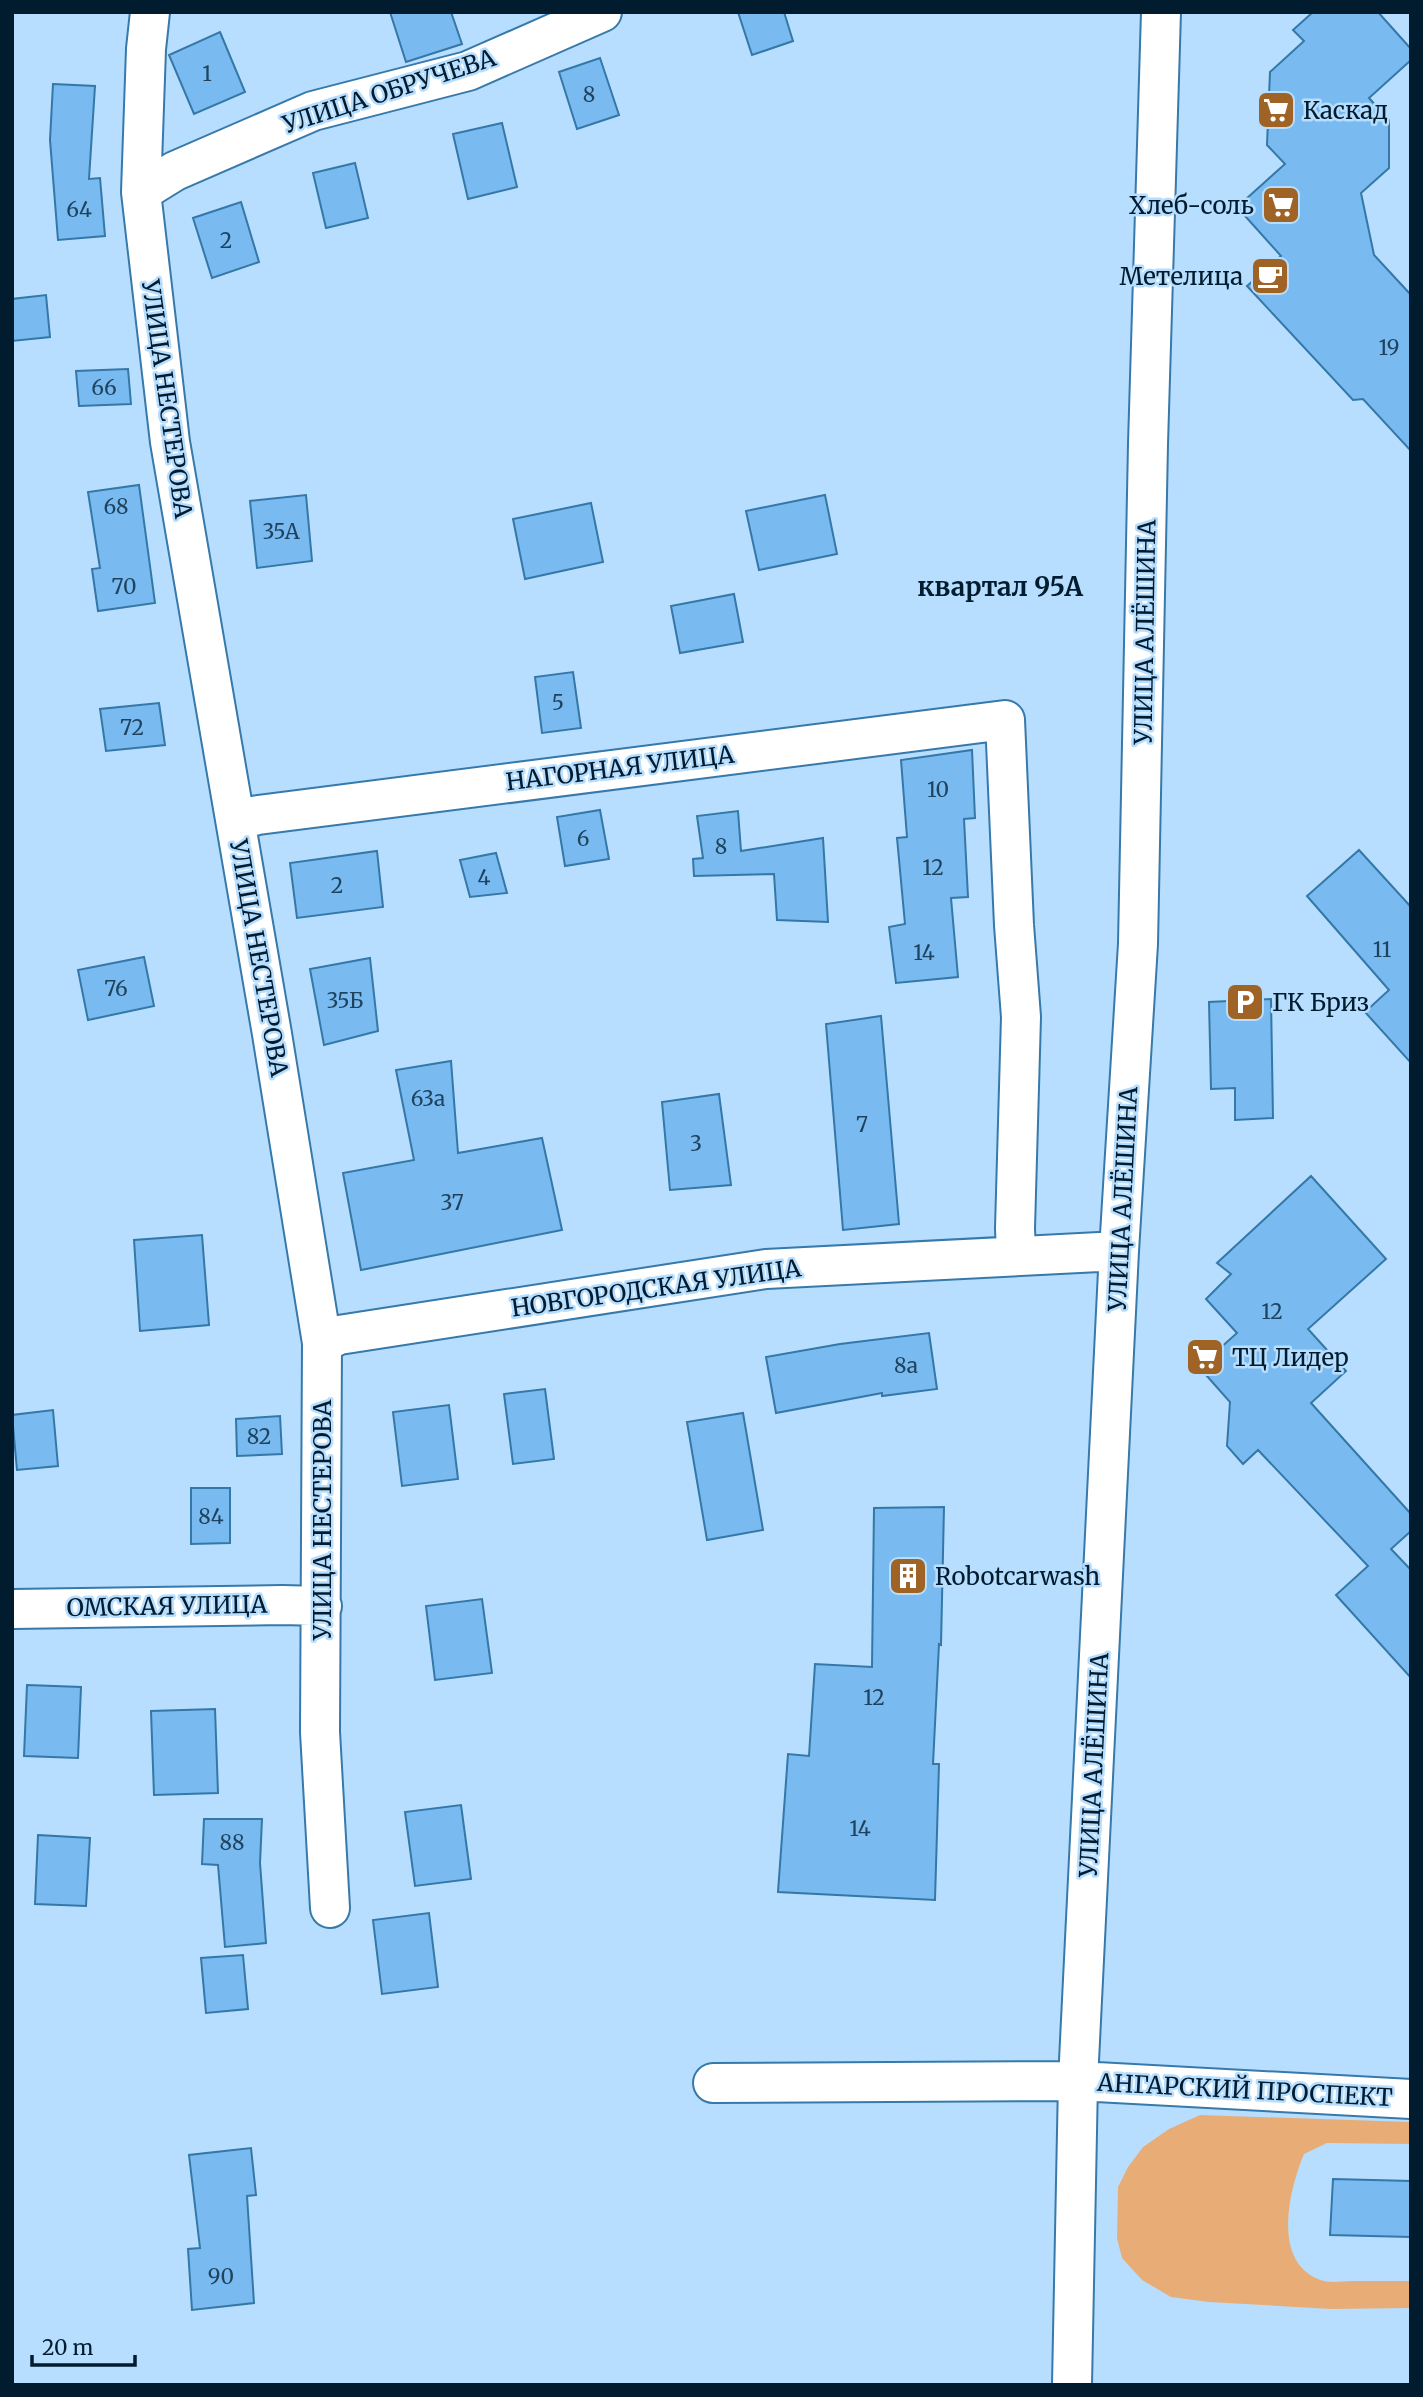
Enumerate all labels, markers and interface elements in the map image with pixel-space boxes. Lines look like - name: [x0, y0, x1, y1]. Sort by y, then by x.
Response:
- street label: УЛИЦА ОБРУЧЕВА: [278, 42, 501, 140]
- house number: 1: [202, 60, 212, 87]
- house number: 8: [583, 81, 595, 108]
- supermarket icon: Каскад: [1255, 89, 1297, 131]
- place label: Каскад: [1303, 95, 1388, 126]
- supermarket icon: Хлеб-соль: [1260, 184, 1302, 226]
- place label: Хлеб-соль: [1129, 190, 1254, 221]
- house number: 64: [66, 196, 92, 223]
- house number: 2: [220, 227, 232, 254]
- cafe icon: Метелица: [1249, 255, 1291, 297]
- place label: Метелица: [1120, 261, 1243, 292]
- street label: УЛИЦА НЕСТЕРОВА: [135, 277, 199, 521]
- house number: 19: [1378, 334, 1400, 361]
- house number: 66: [91, 374, 117, 401]
- house number: 68: [103, 493, 129, 520]
- house number: 35А: [262, 518, 300, 545]
- street label: УЛИЦА АЛЁШИНА: [1128, 518, 1162, 746]
- district label: квартал 95А: [917, 570, 1083, 603]
- house number: 70: [112, 573, 136, 600]
- house number: 5: [552, 689, 564, 716]
- house number: 72: [120, 714, 144, 741]
- street label: НАГОРНАЯ УЛИЦА: [504, 738, 737, 797]
- house number: 10: [927, 776, 949, 803]
- house number: 6: [577, 825, 589, 852]
- house number: 8: [715, 833, 727, 860]
- street label: УЛИЦА НЕСТЕРОВА: [223, 836, 295, 1080]
- house number: 12: [922, 854, 944, 881]
- house number: 4: [478, 864, 491, 891]
- house number: 2: [331, 872, 343, 899]
- house number: 11: [1373, 936, 1391, 963]
- house number: 14: [913, 939, 935, 966]
- house number: 76: [104, 975, 128, 1002]
- parking icon: ГК Бриз: [1224, 981, 1266, 1023]
- house number: 35Б: [327, 987, 363, 1014]
- place label: ГК Бриз: [1272, 987, 1369, 1018]
- house number: 63а: [411, 1085, 445, 1112]
- street label: УЛИЦА АЛЁШИНА: [1102, 1085, 1144, 1313]
- house number: 7: [856, 1111, 868, 1138]
- house number: 3: [690, 1130, 702, 1157]
- house number: 37: [440, 1189, 464, 1216]
- street label: НОВГОРОДСКАЯ УЛИЦА: [509, 1252, 804, 1324]
- house number: 12: [1261, 1298, 1283, 1325]
- supermarket icon: ТЦ Лидер: [1184, 1336, 1226, 1378]
- place label: ТЦ Лидер: [1232, 1342, 1349, 1373]
- house number: 8а: [894, 1352, 918, 1379]
- street label: УЛИЦА НЕСТЕРОВА: [307, 1399, 338, 1641]
- house number: 82: [247, 1423, 271, 1450]
- house number: 84: [198, 1503, 224, 1530]
- building icon: Robotcarwash: [887, 1555, 929, 1597]
- place label: Robotcarwash: [935, 1561, 1100, 1592]
- street label: ОМСКАЯ УЛИЦА: [66, 1589, 269, 1623]
- street label: УЛИЦА АЛЁШИНА: [1073, 1651, 1115, 1879]
- house number: 12: [863, 1684, 885, 1711]
- house number: 14: [849, 1815, 871, 1842]
- house number: 88: [220, 1829, 244, 1856]
- street label: АНГАРСКИЙ ПРОСПЕКТ: [1095, 2067, 1394, 2113]
- house number: 90: [208, 2263, 234, 2290]
- scale bar: [32, 2324, 135, 2368]
- text: 20 m: [42, 2334, 94, 2361]

